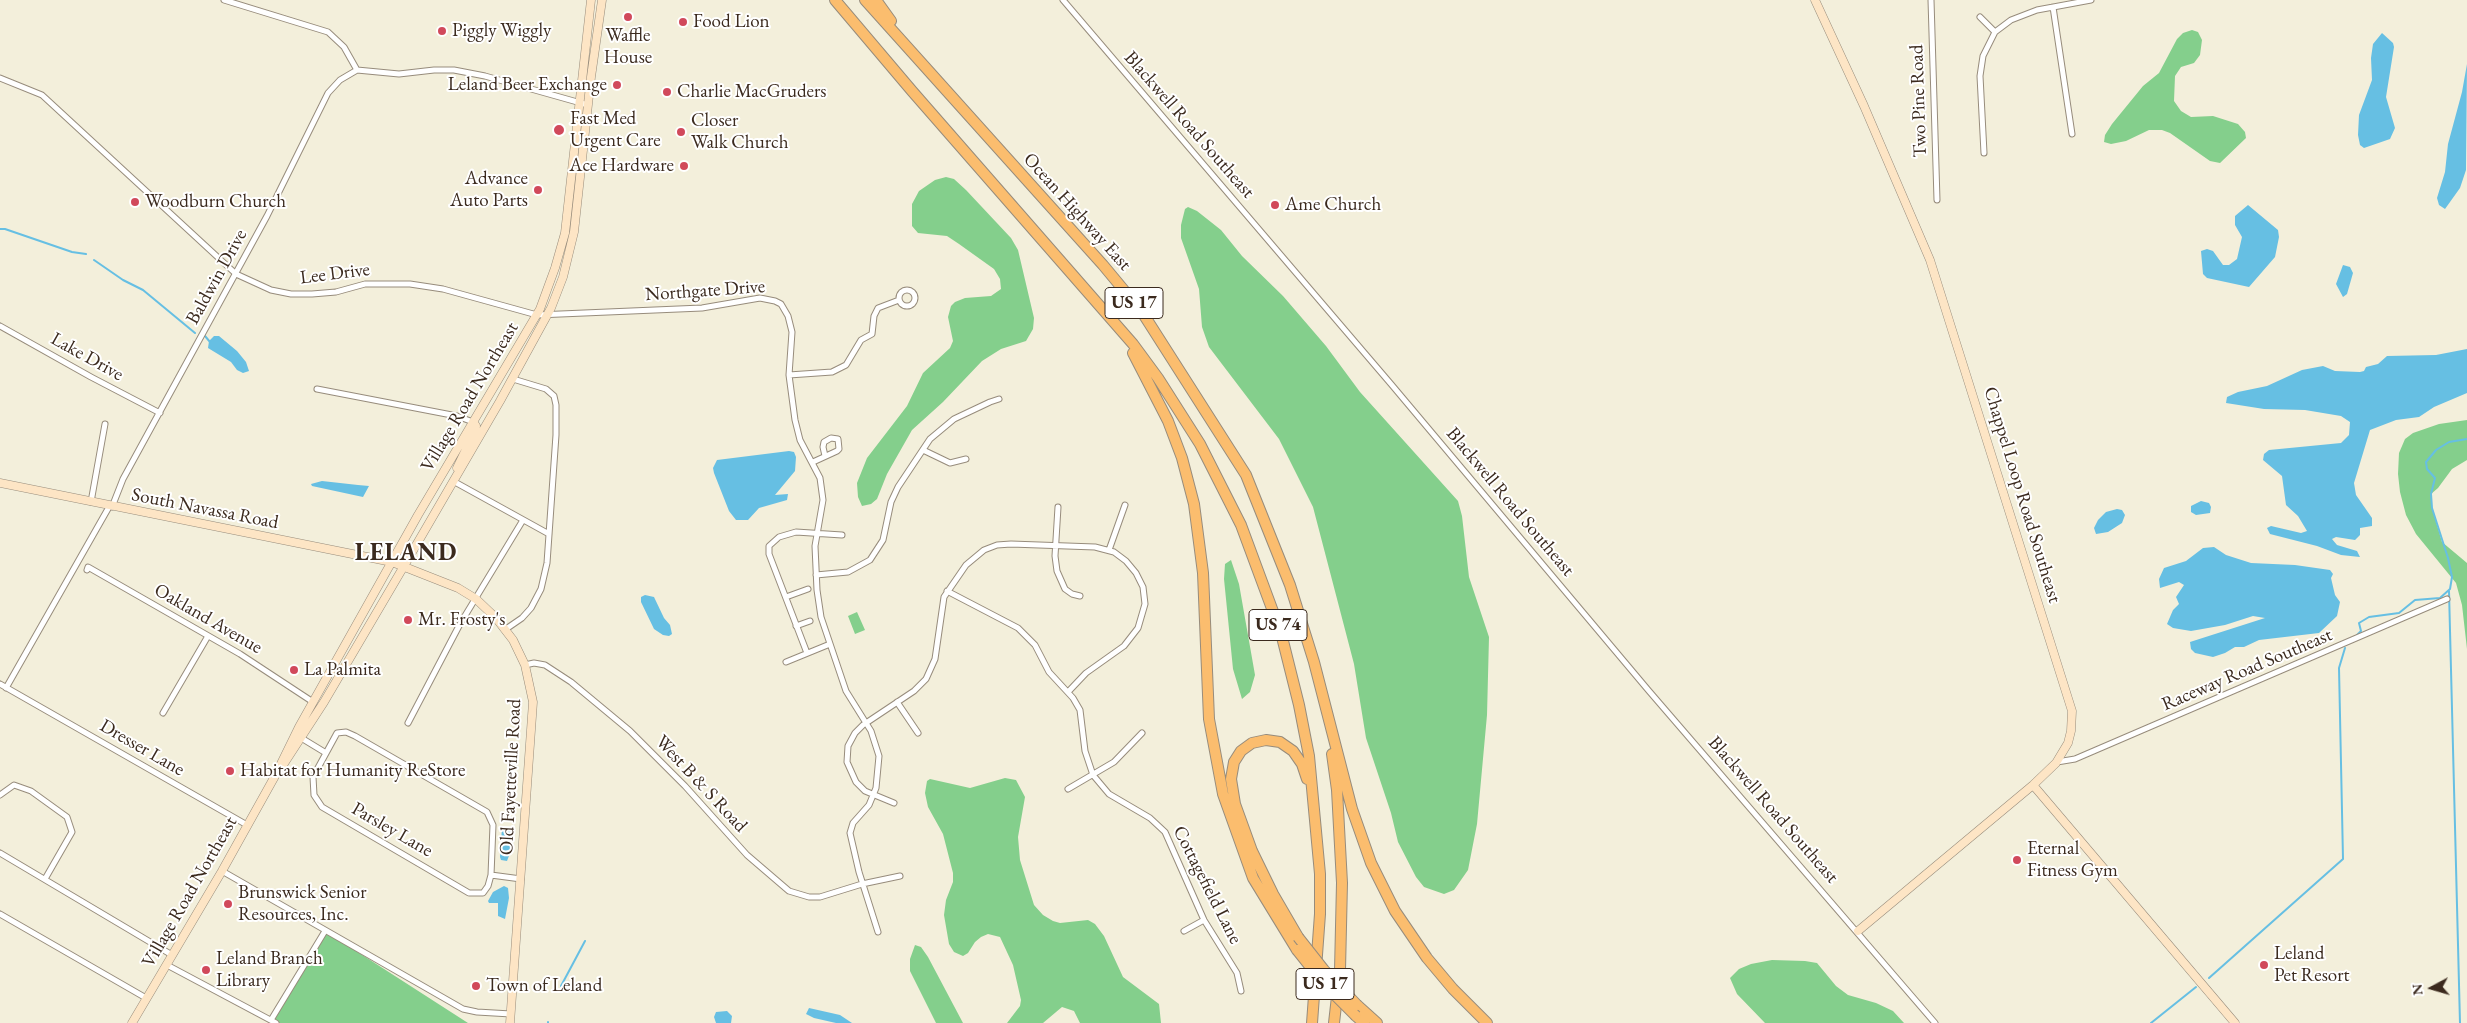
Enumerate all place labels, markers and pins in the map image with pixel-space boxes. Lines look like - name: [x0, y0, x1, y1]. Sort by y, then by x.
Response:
- marker: Waffle House: [622, 11, 634, 23]
- place label: Food Lion: [693, 11, 770, 33]
- marker: Food Lion: [677, 16, 689, 28]
- place label: Piggly Wiggly: [452, 20, 551, 42]
- marker: Piggly Wiggly: [436, 25, 448, 37]
- place label: Waffle House: [604, 25, 652, 69]
- place label: Leland Beer Exchange: [448, 74, 607, 96]
- marker: Leland Beer Exchange: [611, 79, 623, 91]
- place label: Charlie MacGruders: [677, 81, 826, 103]
- marker: Charlie MacGruders: [661, 86, 673, 98]
- place label: Fast Med Urgent Care: [570, 108, 661, 152]
- place label: Closer Walk Church: [691, 110, 789, 154]
- marker: Fast Med Urgent Care: [552, 123, 566, 137]
- marker: Closer Walk Church: [675, 126, 687, 138]
- place label: Ace Hardware: [569, 155, 674, 177]
- marker: Ace Hardware: [678, 160, 690, 172]
- place label: Advance Auto Parts: [450, 168, 528, 212]
- marker: Advance Auto Parts: [532, 184, 544, 196]
- place label: Woodburn Church: [145, 191, 286, 213]
- place label: Ame Church: [1285, 194, 1381, 216]
- marker: Woodburn Church: [129, 196, 141, 208]
- marker: Ame Church: [1269, 199, 1281, 211]
- place label: Mr. Frosty's: [418, 609, 505, 631]
- marker: Mr. Frosty's: [402, 614, 414, 626]
- place label: La Palmita: [304, 659, 381, 681]
- marker: La Palmita: [288, 664, 300, 676]
- place label: Habitat for Humanity ReStore: [240, 760, 465, 782]
- marker: Habitat for Humanity ReStore: [224, 765, 236, 777]
- place label: Eternal Fitness Gym: [2027, 838, 2118, 882]
- marker: Eternal Fitness Gym: [2011, 854, 2023, 866]
- place label: Brunswick Senior Resources, Inc.: [238, 882, 366, 926]
- marker: Brunswick Senior Resources, Inc.: [222, 898, 234, 910]
- place label: Leland Pet Resort: [2274, 943, 2350, 987]
- place label: Leland Branch Library: [216, 948, 323, 992]
- marker: Leland Pet Resort: [2258, 959, 2270, 971]
- marker: Leland Branch Library: [200, 964, 212, 976]
- place label: Town of Leland: [486, 975, 602, 997]
- marker: Town of Leland: [470, 980, 482, 992]

